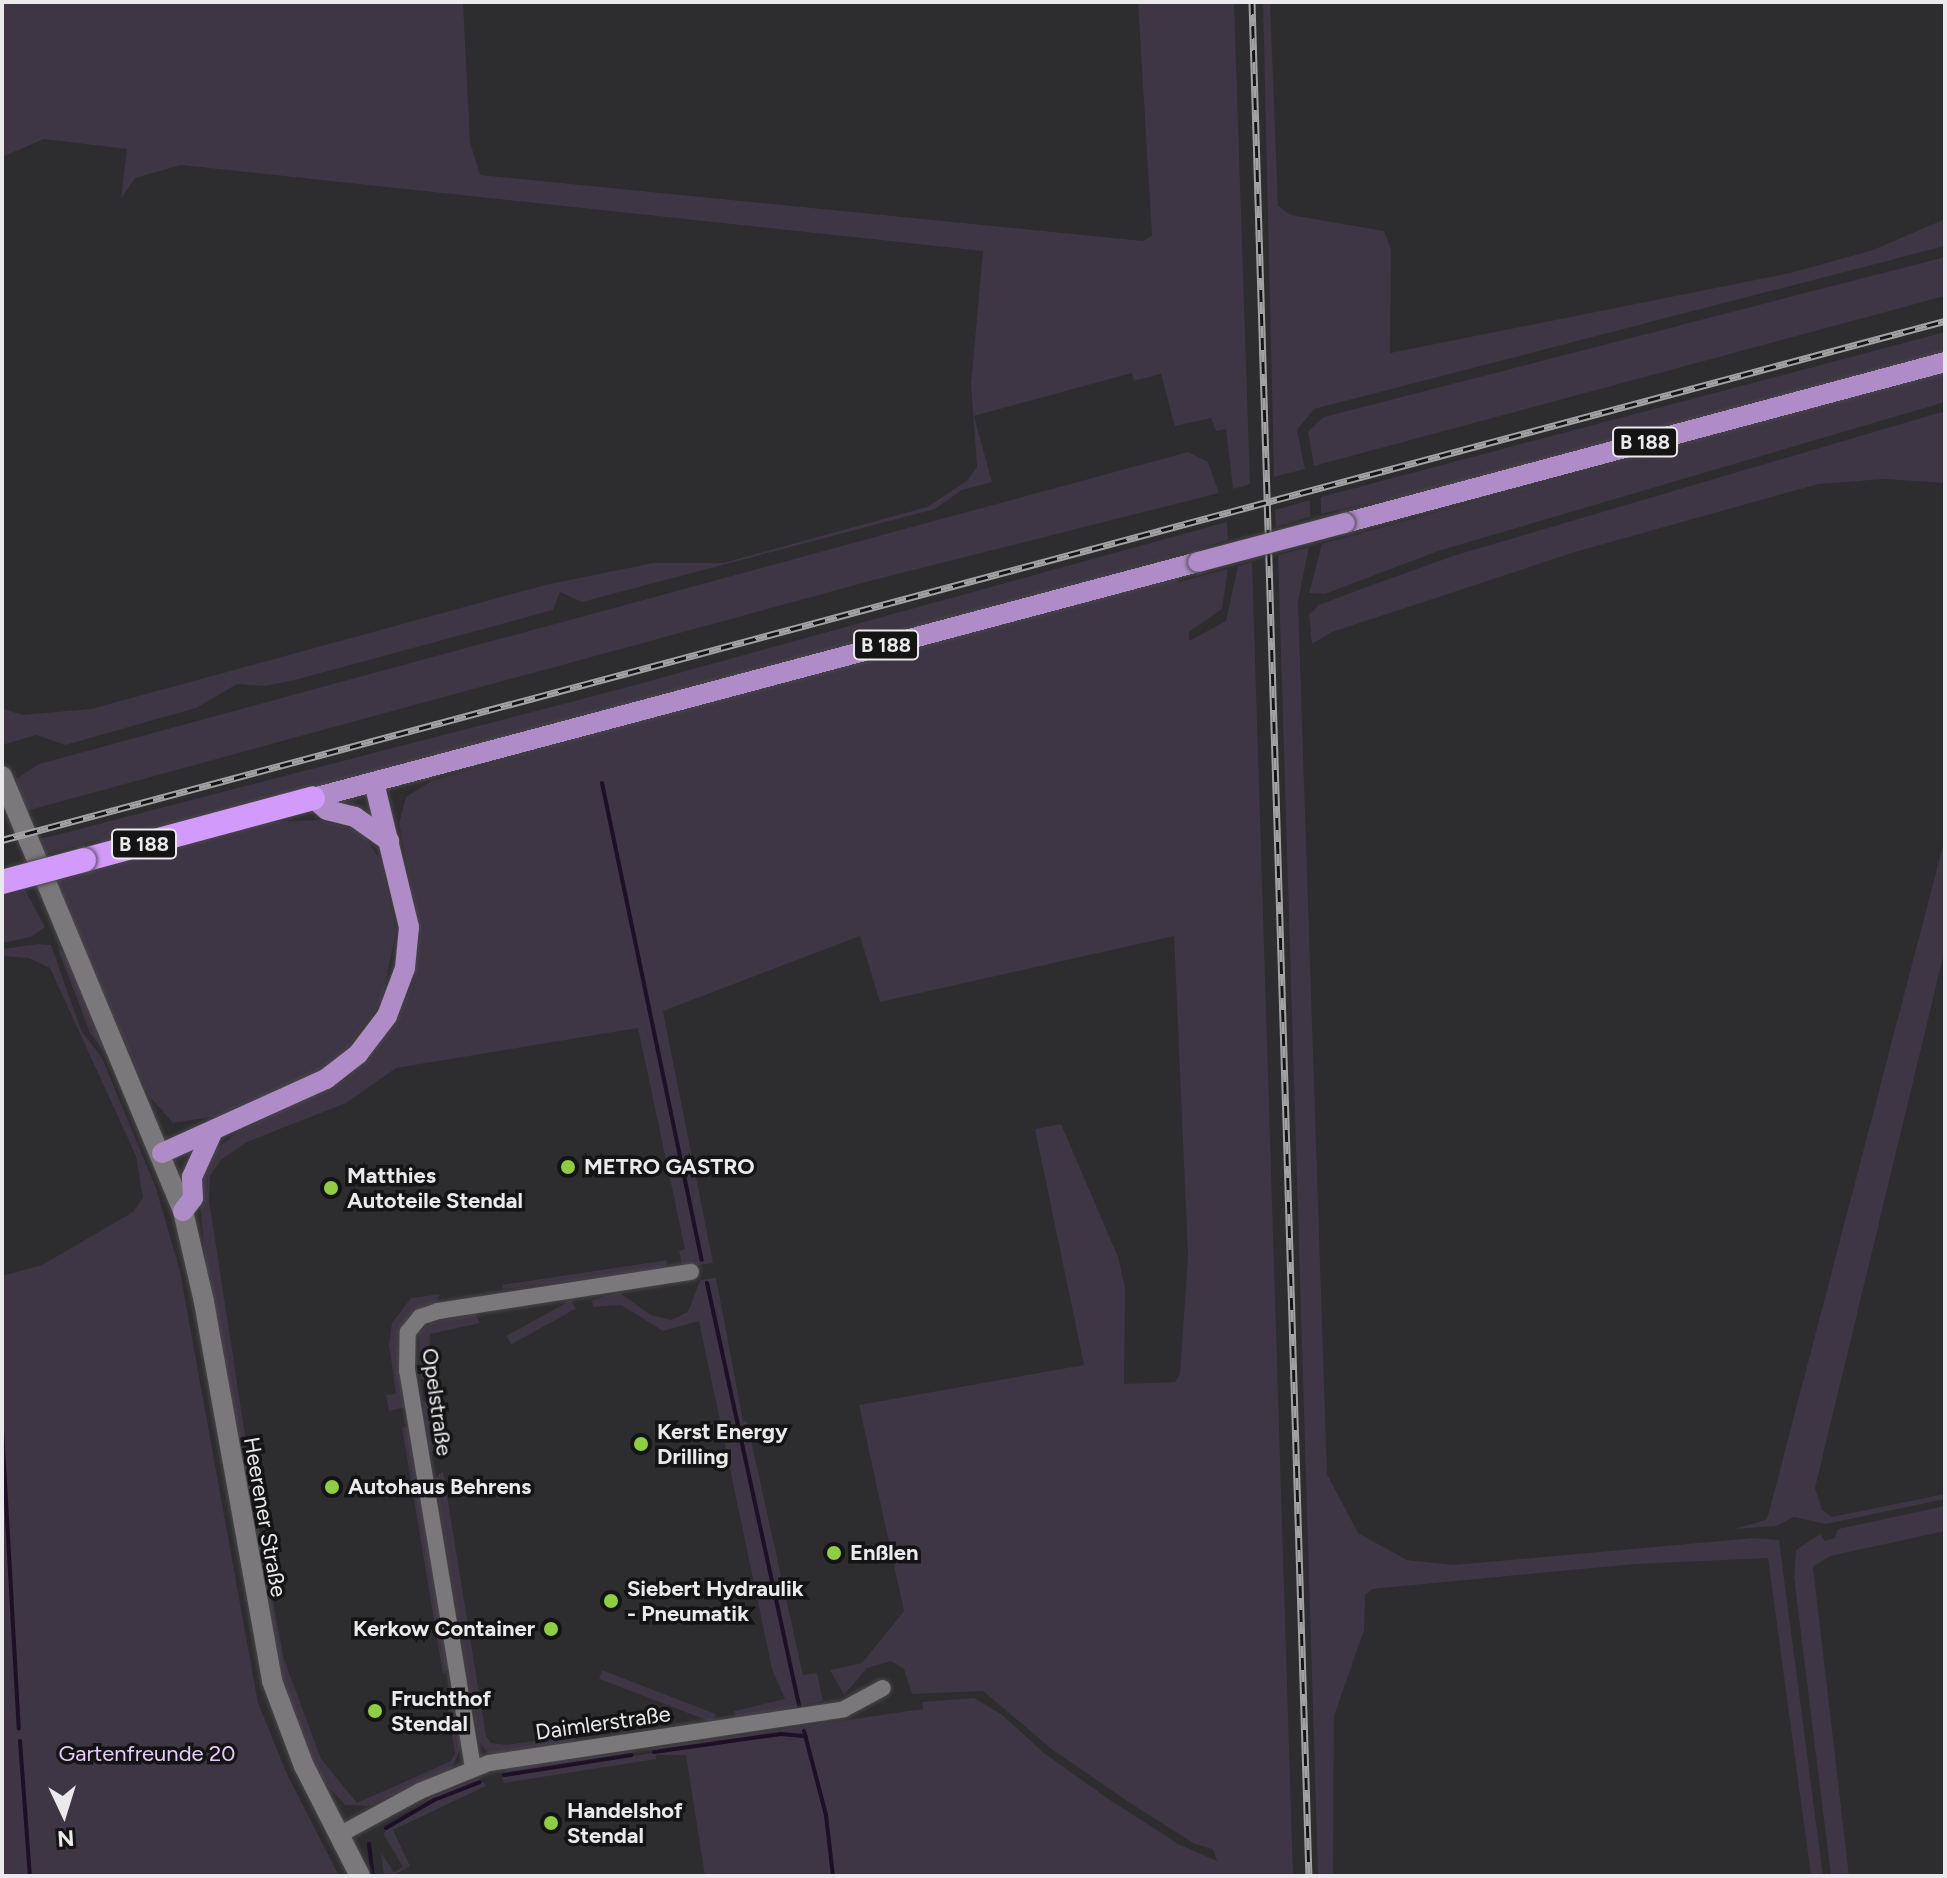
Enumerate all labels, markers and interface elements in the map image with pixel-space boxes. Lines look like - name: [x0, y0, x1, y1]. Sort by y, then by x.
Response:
- road number: B 188: [1611, 426, 1679, 458]
- road number: B 188: [852, 629, 920, 661]
- road number: B 188: [110, 828, 178, 860]
- place label: METRO GASTRO: [584, 1154, 755, 1180]
- marker: METRO GASTRO: [559, 1158, 577, 1176]
- place label: Matthies Autoteile Stendal: [347, 1162, 523, 1214]
- marker: Matthies Autoteile Stendal: [322, 1179, 340, 1197]
- street label: Opelstraße: [416, 1346, 458, 1458]
- place label: Kerst Energy Drilling: [657, 1418, 788, 1470]
- street label: Heerener Straße: [238, 1435, 292, 1599]
- marker: Kerst Energy Drilling: [632, 1435, 650, 1453]
- place label: Autohaus Behrens: [348, 1474, 531, 1500]
- marker: Autohaus Behrens: [323, 1478, 341, 1496]
- place label: Enßlen: [850, 1540, 918, 1566]
- marker: Enßlen: [825, 1544, 843, 1562]
- place label: Siebert Hydraulik - Pneumatik: [627, 1575, 804, 1626]
- marker: Siebert Hydraulik - Pneumatik: [602, 1592, 620, 1610]
- place label: Kerkow Container: [353, 1616, 535, 1642]
- marker: Kerkow Container: [542, 1620, 560, 1638]
- place label: Fruchthof Stendal: [391, 1685, 491, 1736]
- street label: Daimlerstraße: [534, 1700, 672, 1746]
- marker: Fruchthof Stendal: [366, 1702, 384, 1720]
- park label: Gartenfreunde 20: [59, 1741, 235, 1767]
- north arrow: [24, 1774, 104, 1854]
- place label: Handelshof Stendal: [567, 1797, 683, 1848]
- marker: Handelshof Stendal: [542, 1814, 560, 1832]
- text: N: [56, 1824, 75, 1853]

